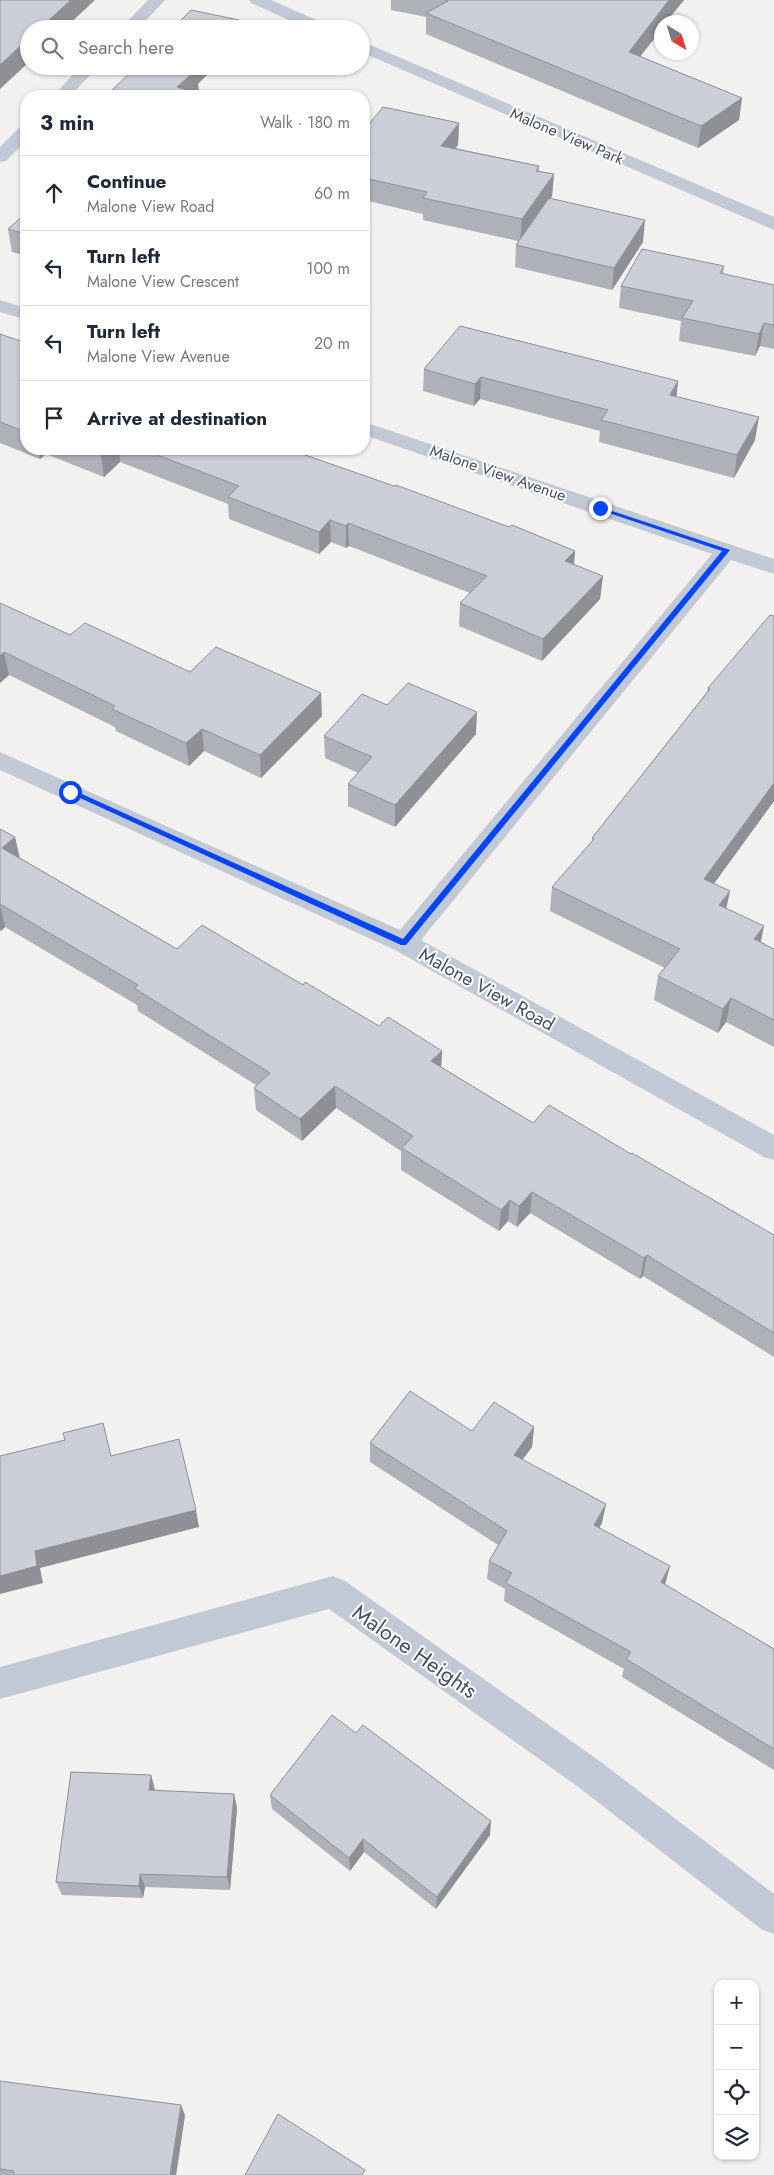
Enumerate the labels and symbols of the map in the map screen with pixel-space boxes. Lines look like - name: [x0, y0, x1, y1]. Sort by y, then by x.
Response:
- north arrow: [654, 15, 699, 60]
- street label: Malone View Park: [507, 102, 628, 171]
- street label: Malone View Avenue: [427, 439, 569, 507]
- route end: [589, 497, 612, 520]
- route start: [59, 781, 82, 804]
- street label: Malone View Road: [414, 941, 560, 1037]
- street label: Malone Heights: [346, 1596, 484, 1706]

